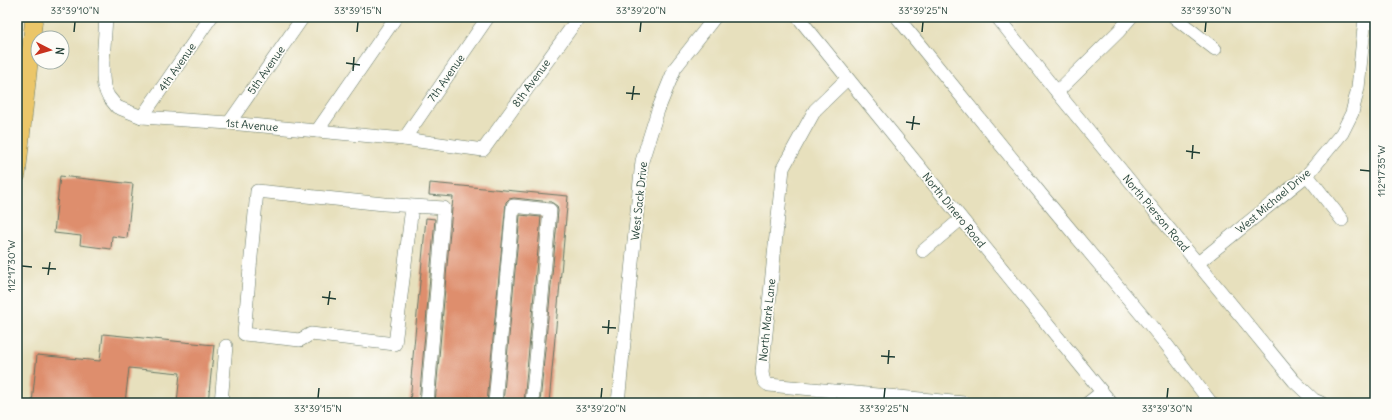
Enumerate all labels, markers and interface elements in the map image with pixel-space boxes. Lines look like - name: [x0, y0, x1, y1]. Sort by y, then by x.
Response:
- text: 33°39'10"N: [51, 4, 99, 17]
- text: 33°39'15"N: [334, 4, 382, 17]
- text: 33°39'20"N: [616, 4, 666, 17]
- text: 33°39'25"N: [898, 4, 948, 17]
- text: 33°39'30"N: [1181, 4, 1231, 17]
- north arrow: [30, 30, 70, 70]
- street label: 4th Avenue: [155, 40, 199, 94]
- street label: 5th Avenue: [244, 43, 288, 97]
- text: N: [53, 47, 67, 56]
- street label: 7th Avenue: [425, 51, 468, 105]
- street label: 8th Avenue: [509, 56, 553, 110]
- street label: 1st Avenue: [225, 116, 279, 134]
- text: 112°17'35"W: [1375, 145, 1388, 197]
- street label: West Sack Drive: [628, 161, 650, 241]
- street label: West Michael Drive: [1233, 166, 1313, 236]
- street label: North Dinero Road: [919, 170, 989, 251]
- street label: North Pierson Road: [1120, 172, 1193, 255]
- text: 112°17'30"W: [5, 240, 18, 292]
- street label: North Mark Lane: [756, 278, 778, 362]
- text: 33°39'15"N: [294, 402, 342, 415]
- text: 33°39'20"N: [576, 402, 626, 415]
- text: 33°39'25"N: [859, 402, 909, 415]
- text: 33°39'30"N: [1142, 402, 1192, 415]

